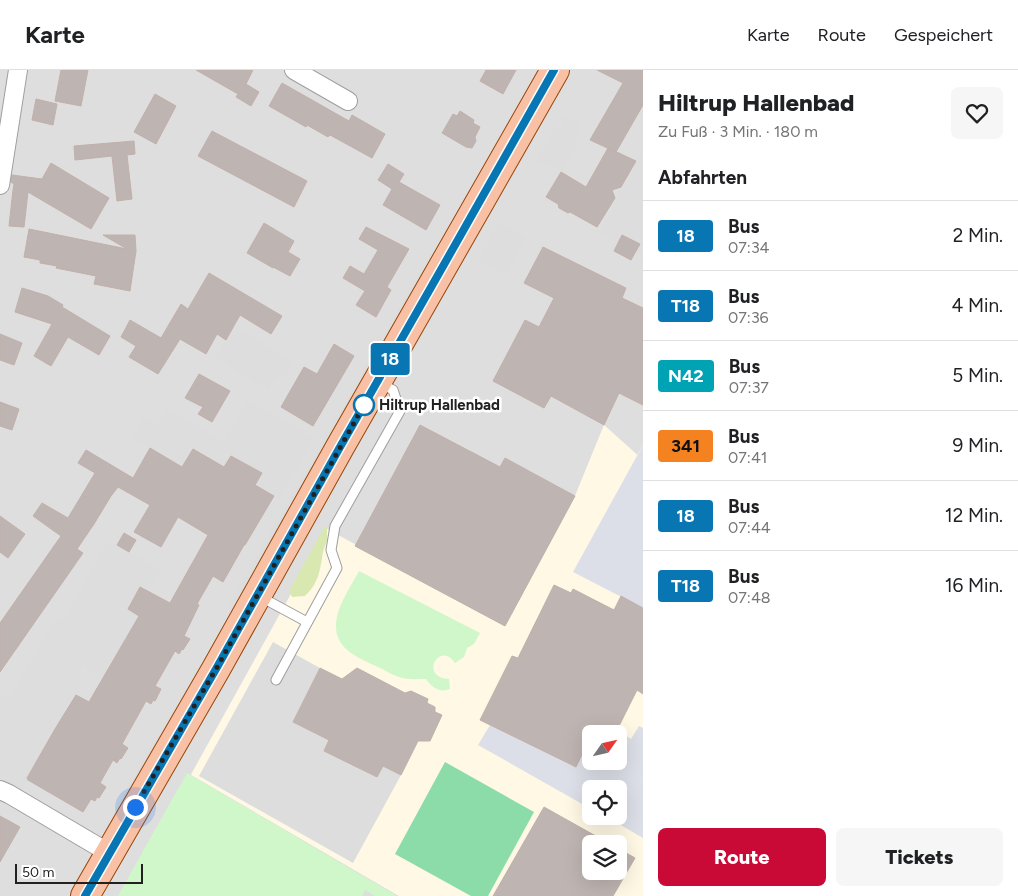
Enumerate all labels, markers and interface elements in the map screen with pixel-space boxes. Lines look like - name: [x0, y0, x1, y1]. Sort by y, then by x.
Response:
- text: Karte: [25, 20, 85, 49]
- text: Karte: [747, 24, 790, 46]
- text: Route: [818, 24, 866, 46]
- text: Gespeichert: [894, 24, 993, 46]
- button: heart: [951, 87, 1003, 139]
- text: Hiltrup Hallenbad: [658, 88, 854, 117]
- text: Zu Fuß · 3 Min. · 180 m: [658, 122, 818, 141]
- text: Abfahrten: [658, 166, 747, 189]
- text: Bus: [728, 215, 759, 238]
- text: 2 Min.: [953, 224, 1003, 247]
- text: 18: [676, 225, 695, 247]
- text: 07:34: [728, 238, 770, 257]
- text: Bus: [728, 285, 759, 308]
- text: 4 Min.: [951, 294, 1003, 317]
- text: T18: [671, 295, 700, 317]
- text: 07:36: [728, 308, 769, 327]
- line badge: 18: [368, 343, 412, 375]
- text: 18: [381, 348, 399, 370]
- text: Bus: [729, 355, 760, 378]
- text: 5 Min.: [952, 364, 1003, 387]
- text: N42: [668, 365, 704, 387]
- text: 07:37: [729, 378, 769, 397]
- marker: Hiltrup Hallenbad: [353, 394, 375, 416]
- place label: Hiltrup Hallenbad: [379, 396, 500, 414]
- text: Bus: [728, 425, 759, 448]
- text: 9 Min.: [953, 434, 1003, 457]
- text: 341: [671, 435, 700, 457]
- text: 07:41: [728, 448, 767, 467]
- text: Bus: [728, 495, 759, 518]
- text: 12 Min.: [945, 504, 1003, 527]
- text: 18: [676, 505, 695, 527]
- text: 07:44: [728, 518, 771, 537]
- text: Bus: [728, 565, 759, 588]
- text: 16 Min.: [945, 574, 1003, 597]
- text: T18: [671, 575, 700, 597]
- text: 07:48: [728, 588, 771, 607]
- north arrow: [582, 725, 628, 770]
- map controls: [582, 725, 627, 880]
- button: locate: [582, 780, 627, 825]
- your location: [123, 795, 148, 820]
- button: Route: [658, 828, 826, 886]
- button: Tickets: [836, 828, 1003, 886]
- button: layers: [582, 835, 627, 880]
- scale bar: [15, 861, 142, 884]
- text: 50 m: [22, 864, 54, 881]

